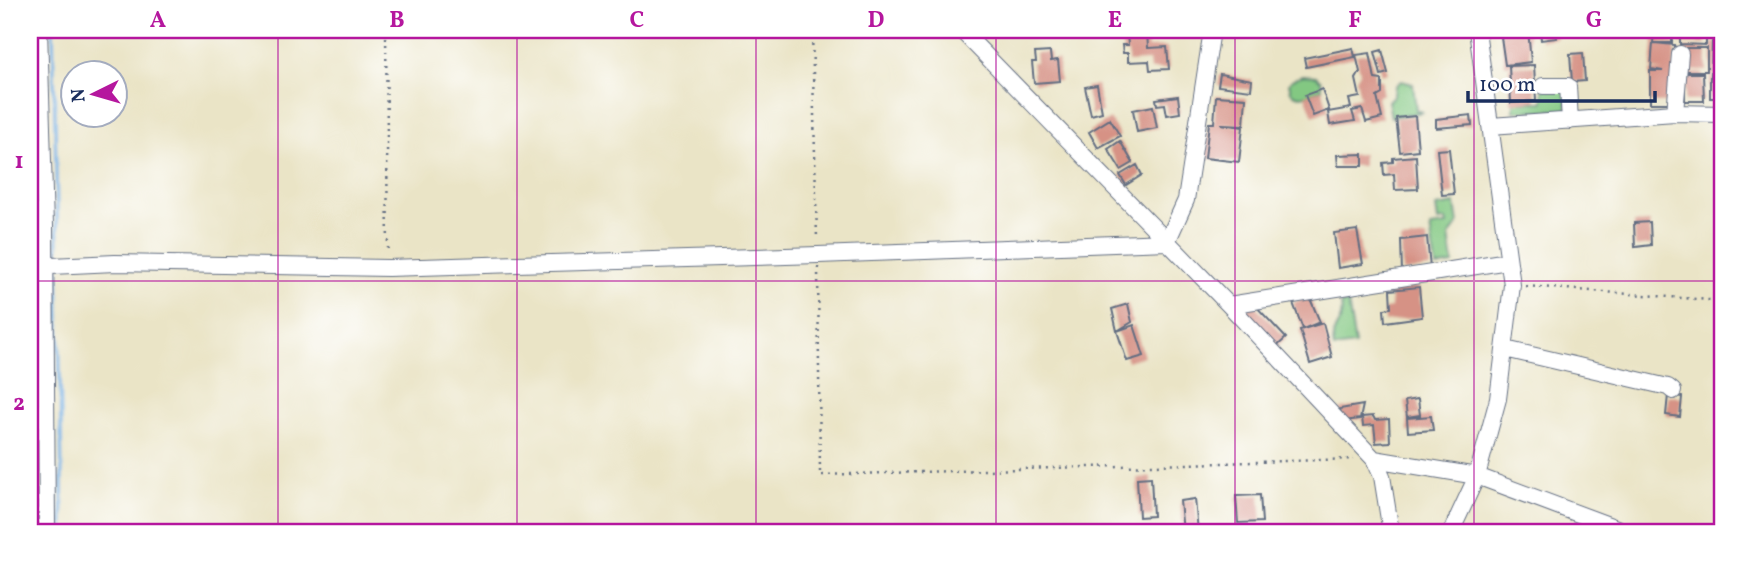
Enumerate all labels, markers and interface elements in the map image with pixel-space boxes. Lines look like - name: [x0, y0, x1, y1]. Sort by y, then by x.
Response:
- text: A: [150, 5, 166, 37]
- text: B: [389, 5, 405, 37]
- text: C: [630, 5, 644, 37]
- text: D: [868, 5, 885, 37]
- text: E: [1108, 5, 1122, 37]
- text: F: [1348, 5, 1362, 37]
- text: G: [1586, 5, 1602, 37]
- north arrow: [60, 60, 130, 130]
- scale bar: [1468, 60, 1656, 104]
- text: 100 m: [1479, 71, 1536, 100]
- text: N: [65, 87, 93, 103]
- text: 1: [14, 146, 24, 178]
- text: 2: [13, 388, 25, 420]

